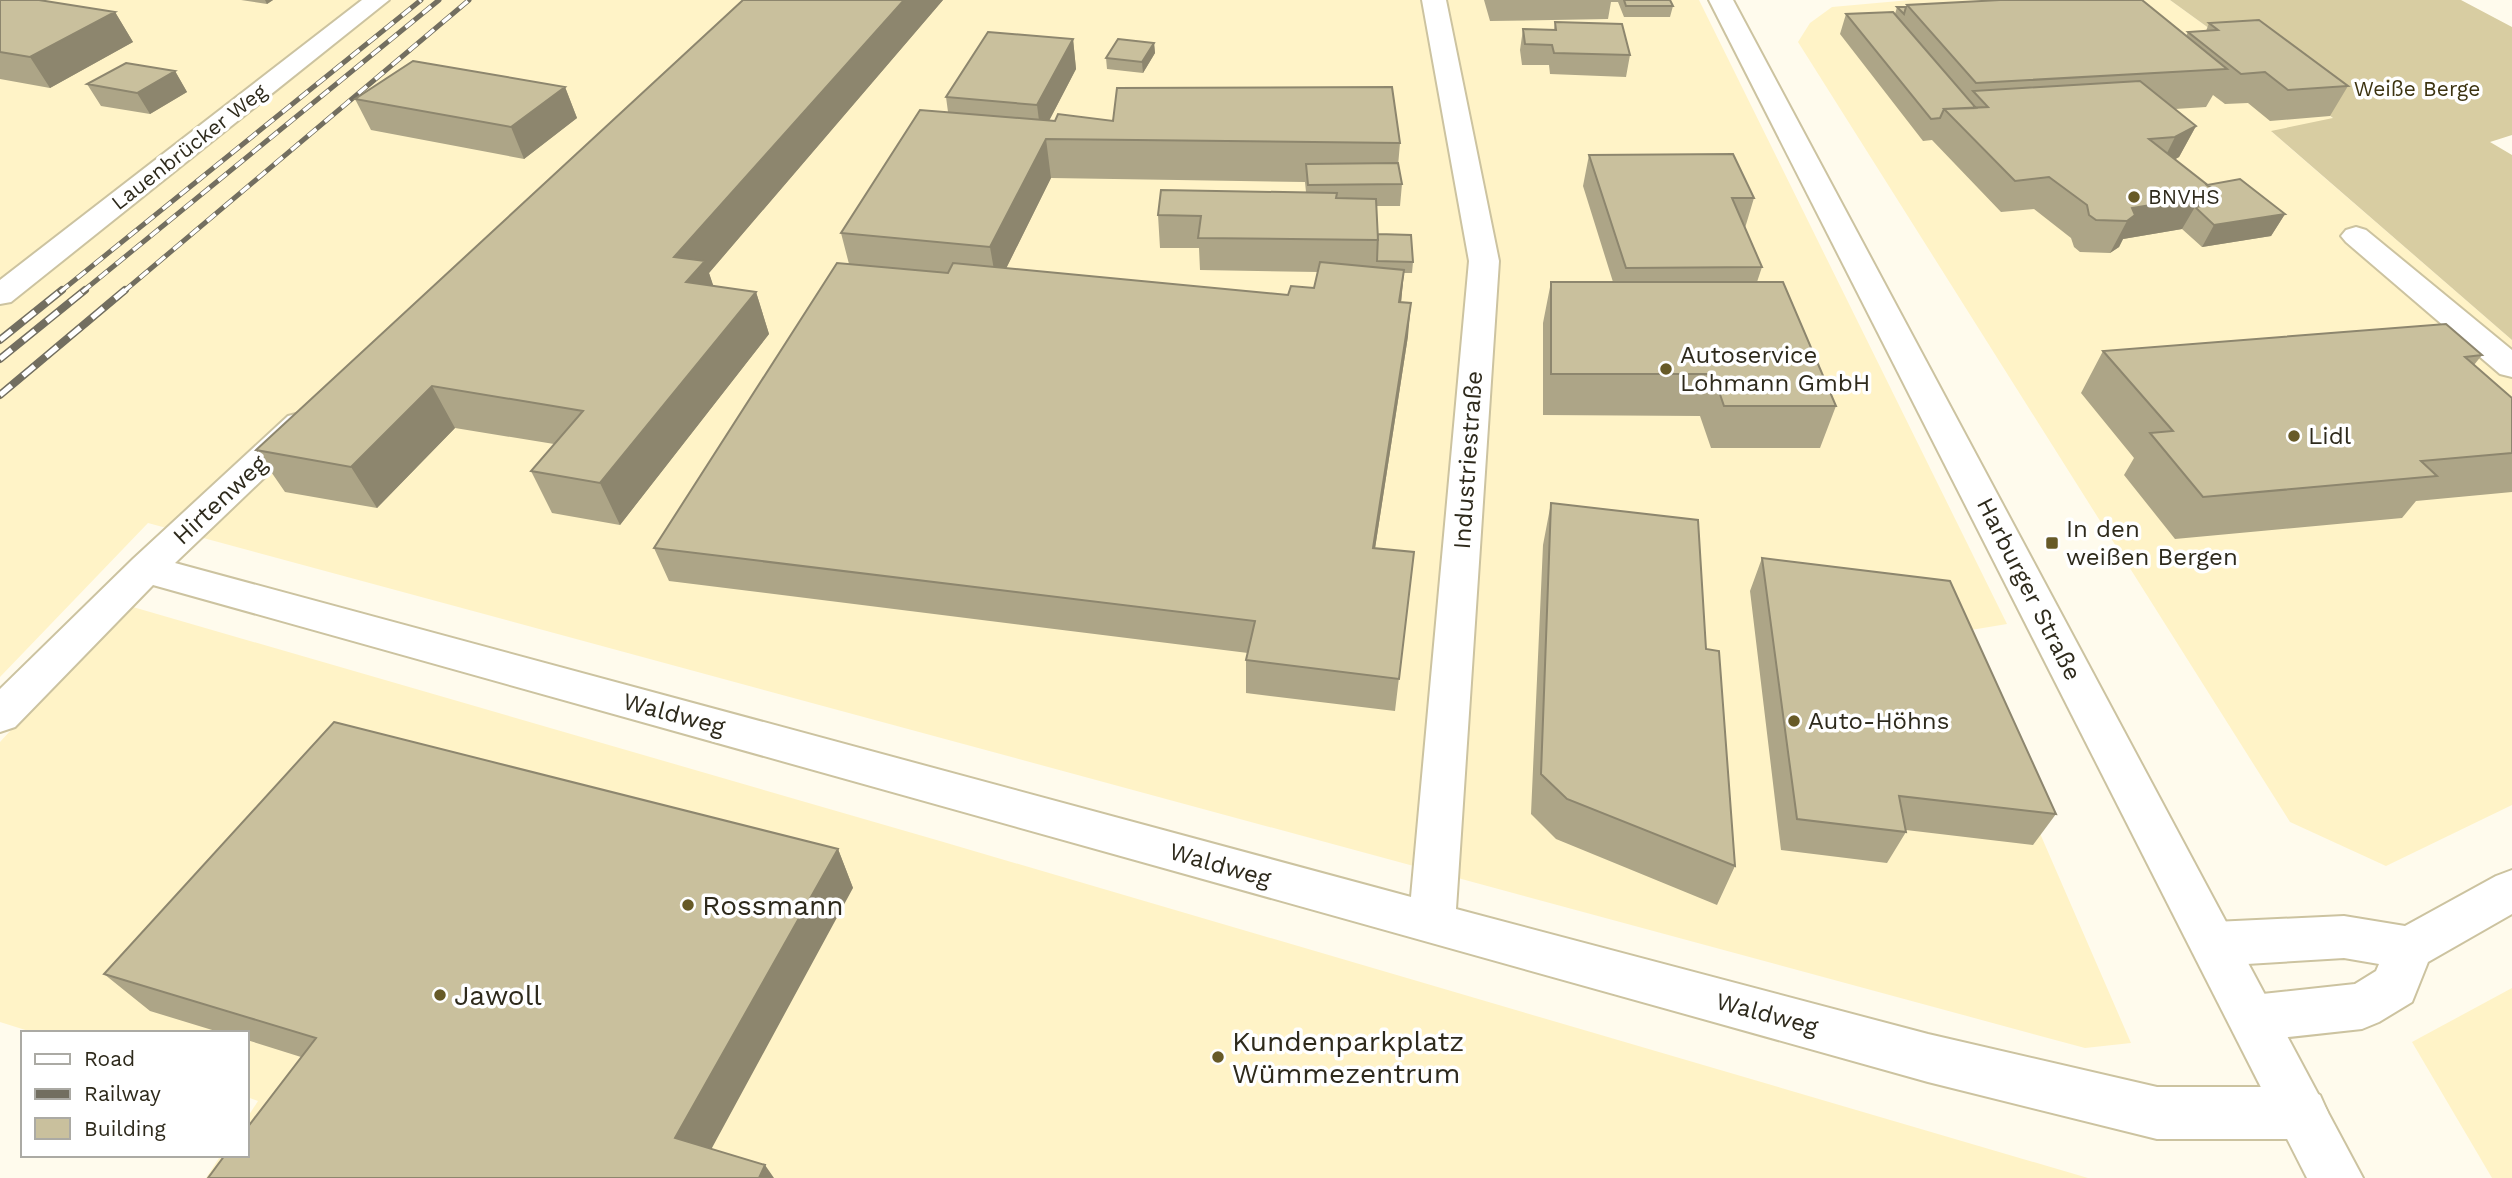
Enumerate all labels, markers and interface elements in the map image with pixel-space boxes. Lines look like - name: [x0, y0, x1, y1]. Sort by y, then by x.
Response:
- park label: Weiße Berge: [2354, 76, 2480, 101]
- street label: Lauenbrücker Weg: [106, 78, 272, 215]
- place label: BNVHS: [2148, 184, 2220, 209]
- marker: BNVHS: [2126, 189, 2142, 205]
- place label: Autoservice Lohmann GmbH: [1680, 341, 1870, 397]
- marker: Autoservice Lohmann GmbH: [1658, 361, 1674, 377]
- street label: Industriestraße: [1448, 370, 1488, 550]
- place label: Lidl: [2308, 422, 2352, 450]
- marker: Lidl: [2286, 428, 2302, 444]
- street label: Hirtenweg: [167, 449, 273, 550]
- street label: Harburger Straße: [1971, 493, 2087, 685]
- place label: In den weißen Bergen: [2066, 515, 2238, 571]
- marker: In den weißen Bergen: [2044, 535, 2060, 551]
- street label: Waldweg: [620, 687, 728, 741]
- place label: Auto-Höhns: [1808, 707, 1949, 735]
- marker: Auto-Höhns: [1786, 713, 1802, 729]
- street label: Waldweg: [1166, 837, 1274, 893]
- place label: Rossmann: [702, 889, 844, 922]
- marker: Rossmann: [680, 897, 696, 913]
- place label: Jawoll: [454, 979, 542, 1012]
- marker: Jawoll: [432, 987, 448, 1003]
- street label: Waldweg: [1713, 987, 1821, 1041]
- place label: Kundenparkplatz Wümmezentrum: [1232, 1025, 1464, 1090]
- legend: [21, 1031, 248, 1157]
- text: Road: [84, 1046, 135, 1071]
- marker: Kundenparkplatz Wümmezentrum: [1210, 1049, 1226, 1065]
- text: Railway: [84, 1081, 161, 1106]
- text: Building: [84, 1116, 166, 1141]

